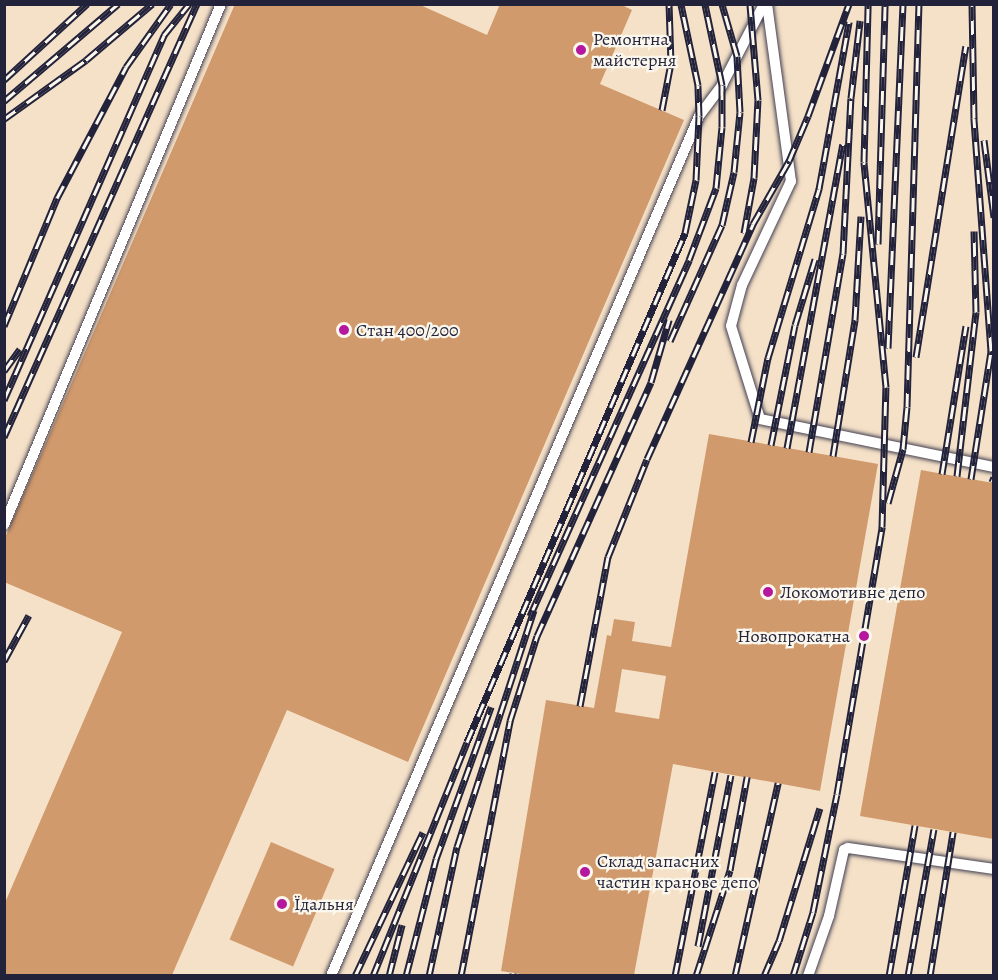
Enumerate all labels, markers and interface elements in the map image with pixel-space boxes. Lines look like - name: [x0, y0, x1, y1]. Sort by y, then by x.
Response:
- place label: Ремонтна майстерня: [593, 29, 677, 72]
- marker: Ремонтна майстерня: [574, 43, 588, 57]
- place label: Стан 400/200: [356, 319, 459, 341]
- marker: Стан 400/200: [337, 323, 351, 337]
- place label: Локомотивне депо: [780, 581, 925, 603]
- marker: Локомотивне депо: [761, 585, 775, 599]
- place label: Новопрокатна: [737, 625, 850, 647]
- marker: Новопрокатна: [855, 627, 873, 645]
- place label: Склад запасних частин кранове депо: [597, 851, 758, 894]
- marker: Склад запасних частин кранове депо: [578, 865, 592, 879]
- place label: Їдальня: [294, 893, 354, 915]
- marker: Їдальня: [275, 897, 289, 911]

